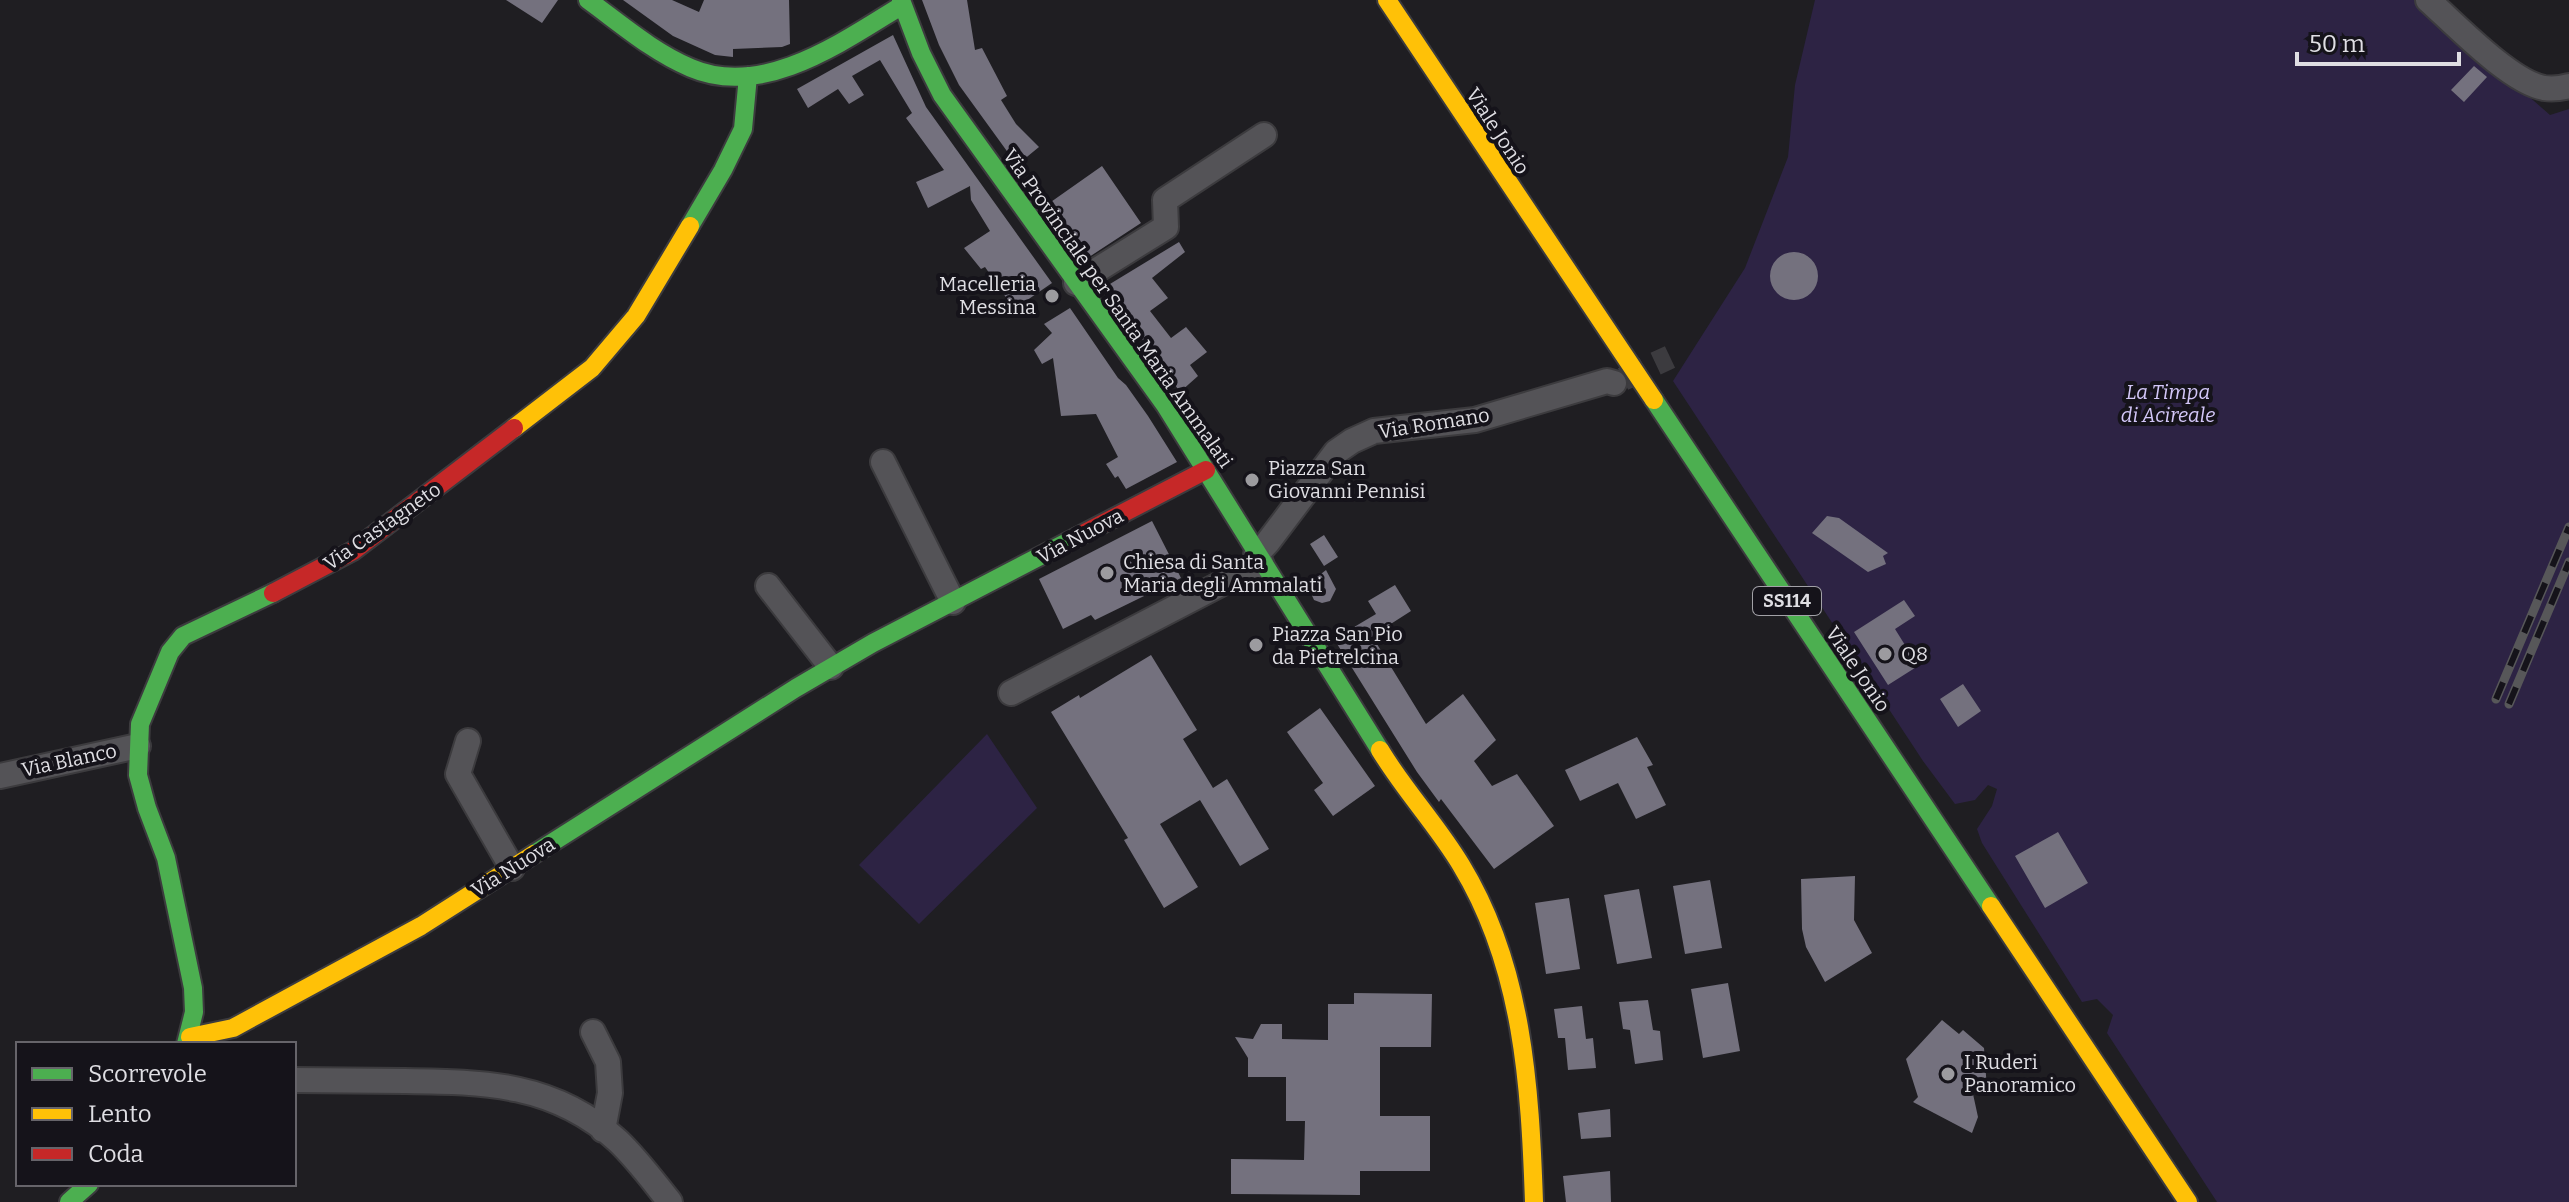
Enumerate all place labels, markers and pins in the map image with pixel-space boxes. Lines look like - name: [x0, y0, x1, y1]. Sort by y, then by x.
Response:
- place label: Macelleria Messina: [939, 272, 1036, 319]
- marker: Macelleria Messina: [1043, 287, 1061, 305]
- place label: Piazza San Giovanni Pennisi: [1268, 456, 1426, 503]
- marker: Piazza San Giovanni Pennisi: [1243, 471, 1261, 489]
- place label: Chiesa di Santa Maria degli Ammalati: [1123, 550, 1323, 597]
- marker: Chiesa di Santa Maria degli Ammalati: [1098, 564, 1116, 582]
- place label: Piazza San Pio da Pietrelcina: [1272, 622, 1403, 669]
- marker: Piazza San Pio da Pietrelcina: [1247, 636, 1265, 654]
- place label: Q8: [1901, 642, 1928, 666]
- marker: Q8: [1876, 645, 1894, 663]
- place label: I Ruderi Panoramico: [1964, 1050, 2076, 1097]
- marker: I Ruderi Panoramico: [1939, 1065, 1957, 1083]

